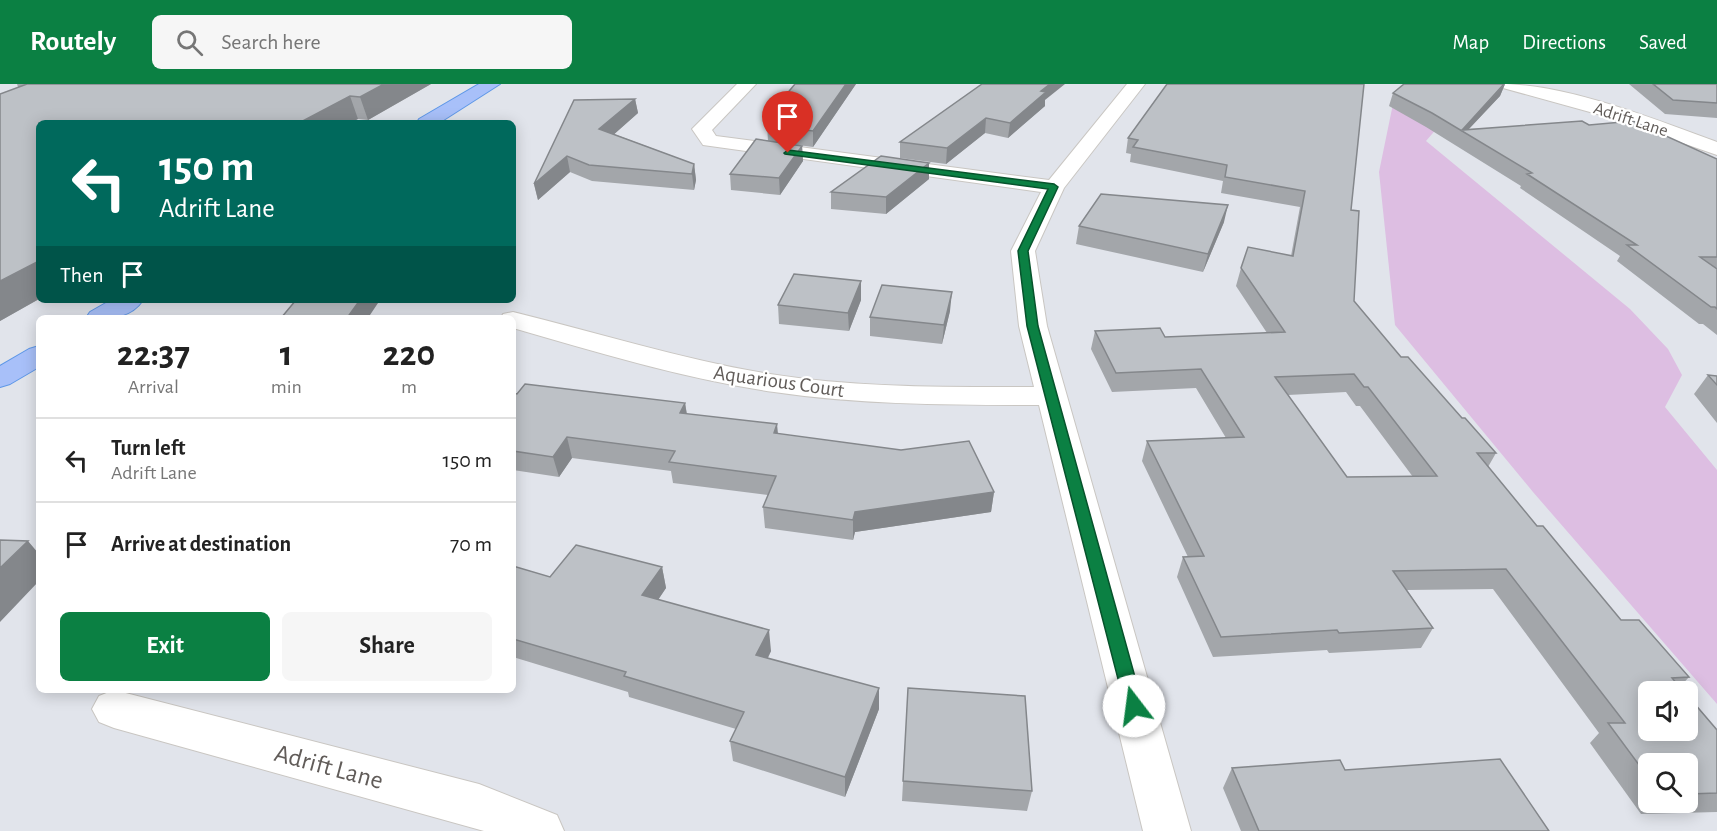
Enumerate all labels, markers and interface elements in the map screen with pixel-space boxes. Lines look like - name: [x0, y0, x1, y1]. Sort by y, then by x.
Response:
- search box: [152, 15, 572, 69]
- icon: search: [173, 26, 206, 59]
- text: Routely: [30, 28, 116, 56]
- text: Search here: [221, 31, 321, 53]
- text: Map: [1453, 32, 1489, 53]
- text: Directions: [1522, 32, 1606, 53]
- text: Saved: [1639, 32, 1687, 53]
- pin: [762, 91, 813, 153]
- street label: Adrift Lane: [1591, 99, 1670, 140]
- icon: arrive: [771, 100, 804, 133]
- icon: left: [60, 144, 138, 222]
- text: 150 m: [159, 146, 254, 188]
- text: Adrift Lane: [159, 195, 275, 222]
- icon: arrive: [116, 258, 149, 291]
- text: Then: [60, 264, 104, 286]
- text: 22:37: [117, 336, 190, 372]
- text: 1: [280, 336, 293, 372]
- text: 220: [383, 336, 435, 372]
- street label: Aquarious Court: [712, 362, 846, 401]
- text: Arrival: [128, 377, 179, 397]
- text: min: [271, 377, 302, 397]
- text: m: [401, 377, 417, 397]
- text: Turn left: [111, 437, 185, 459]
- icon: left: [60, 444, 93, 477]
- text: 150 m: [442, 449, 492, 471]
- text: Adrift Lane: [111, 463, 197, 483]
- icon: arrive: [60, 528, 93, 561]
- text: Arrive at destination: [111, 533, 291, 555]
- text: 70 m: [450, 533, 492, 555]
- button: Exit: [60, 612, 270, 681]
- button: Share: [282, 612, 492, 681]
- position arrow: [1102, 674, 1166, 738]
- map controls: [1638, 681, 1698, 813]
- button: sound: [1638, 681, 1698, 741]
- street label: Adrift Lane: [272, 740, 386, 794]
- button: search: [1638, 753, 1698, 813]

